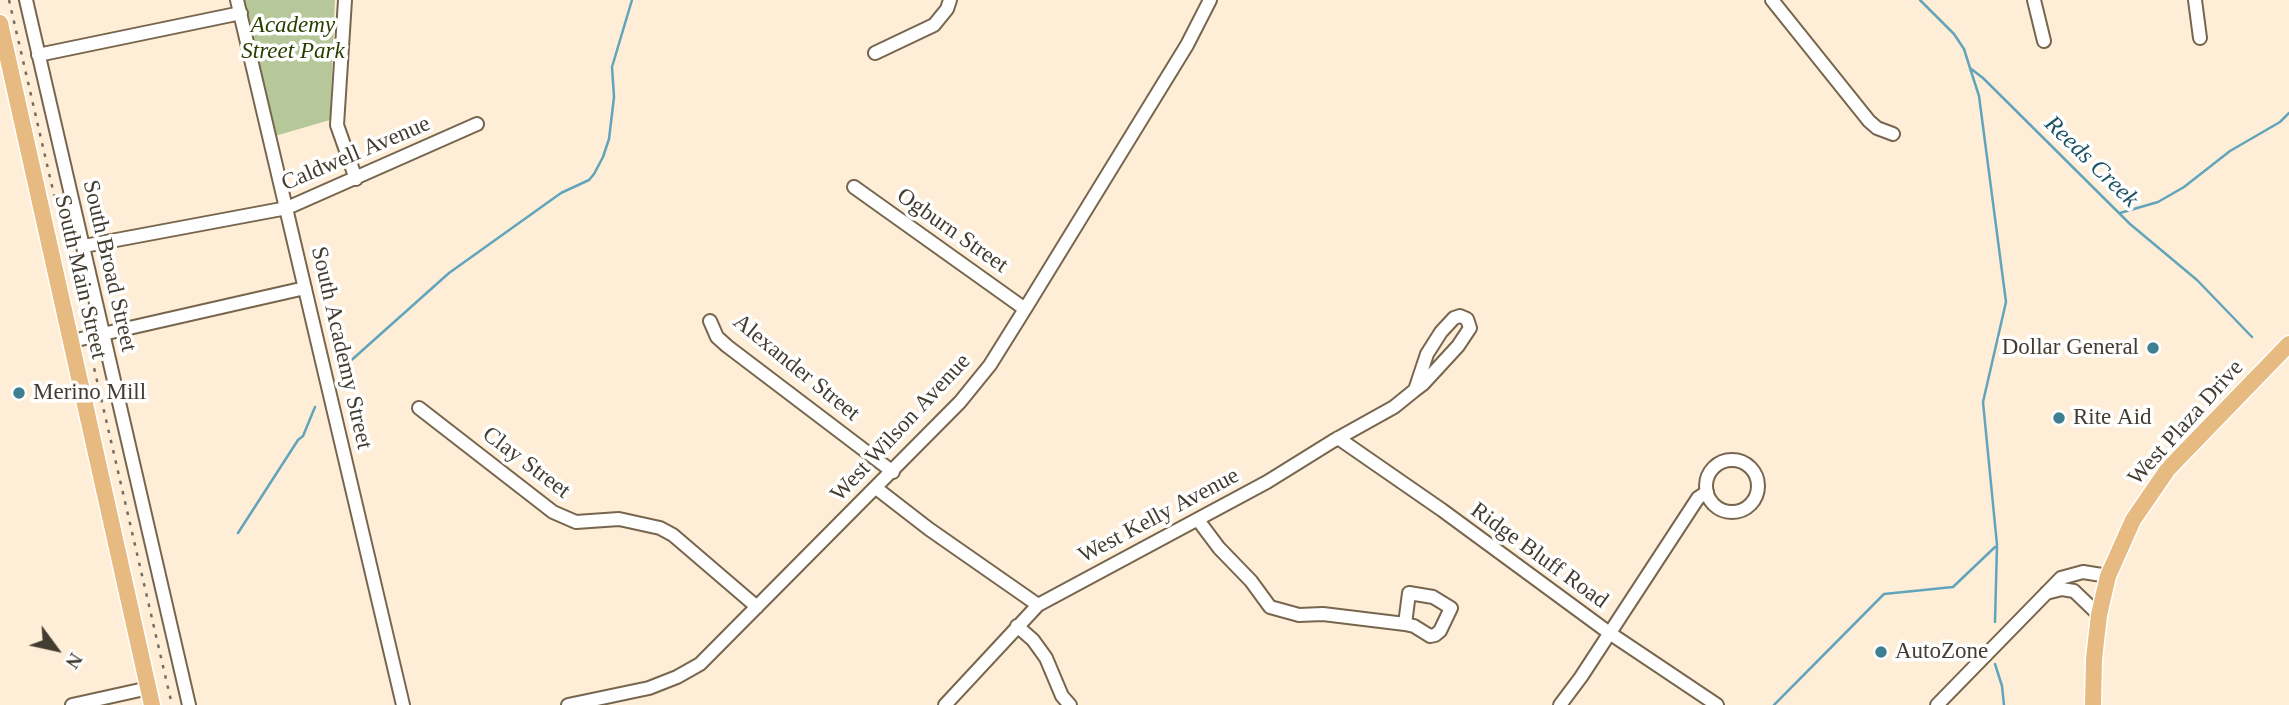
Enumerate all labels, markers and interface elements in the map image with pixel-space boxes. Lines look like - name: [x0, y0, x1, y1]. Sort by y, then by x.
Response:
- park label: Academy Street Park: [241, 12, 345, 66]
- street label: Caldwell Avenue: [278, 110, 434, 198]
- water label: Reeds Creek: [2038, 110, 2144, 214]
- street label: South Broad Street: [76, 178, 142, 354]
- street label: Ogburn Street: [891, 183, 1013, 279]
- street label: South Main Street: [48, 192, 112, 362]
- street label: South Academy Street: [304, 244, 378, 452]
- street label: Alexander Street: [727, 308, 865, 428]
- place label: Dollar General: [2002, 334, 2139, 362]
- marker: Dollar General: [2145, 340, 2161, 356]
- street label: West Wilson Avenue: [825, 348, 977, 508]
- street label: West Plaza Drive: [2123, 355, 2249, 491]
- place label: Merino Mill: [33, 379, 146, 407]
- marker: Merino Mill: [11, 385, 27, 401]
- place label: Rite Aid: [2073, 404, 2152, 432]
- marker: Rite Aid: [2051, 410, 2067, 426]
- street label: Clay Street: [477, 421, 575, 505]
- street label: West Kelly Avenue: [1074, 462, 1244, 570]
- street label: Ridge Bluff Road: [1465, 497, 1613, 615]
- north arrow: [21, 614, 91, 684]
- place label: AutoZone: [1895, 638, 1988, 666]
- marker: AutoZone: [1873, 644, 1889, 660]
- text: N: [61, 649, 87, 672]

